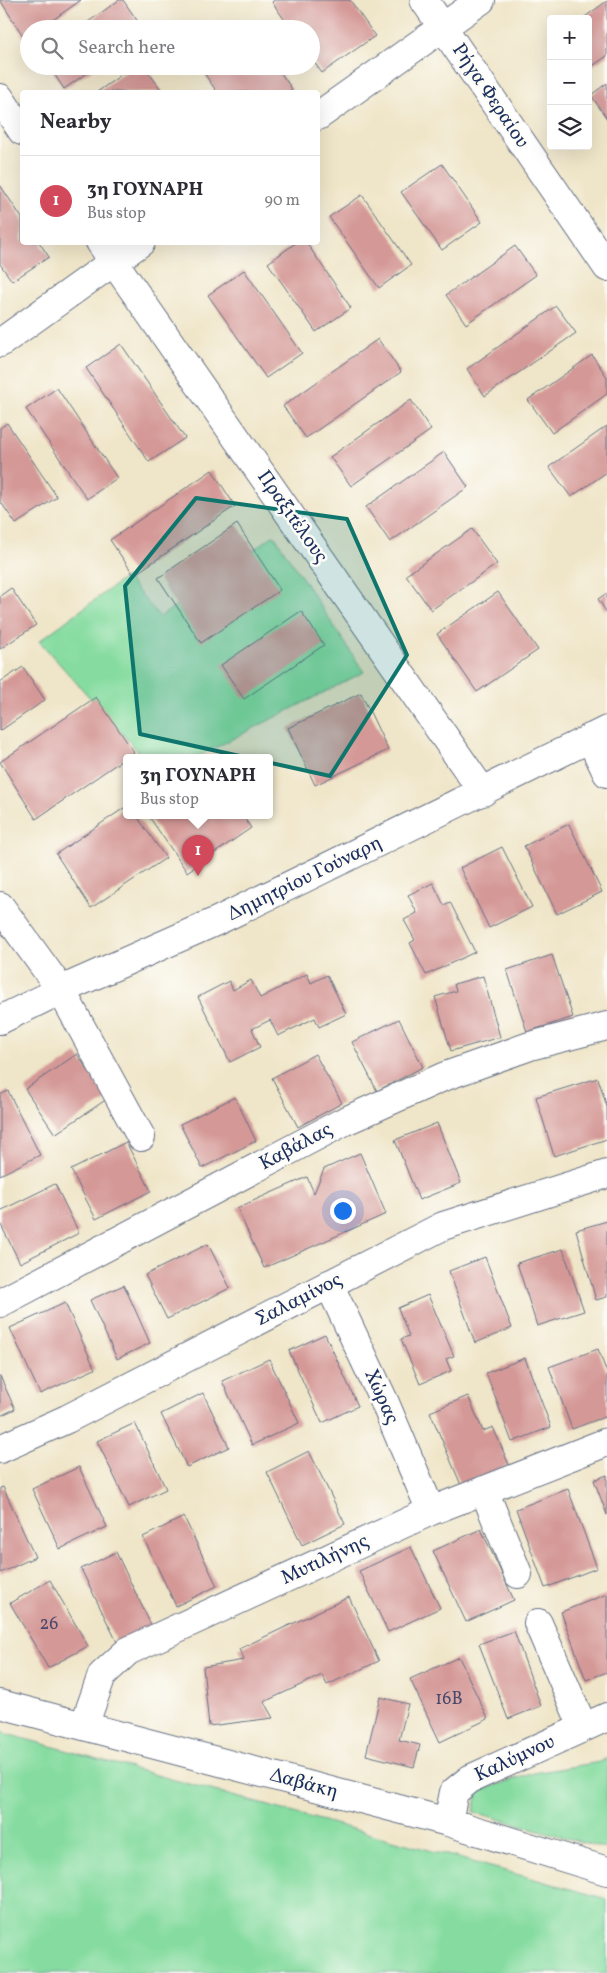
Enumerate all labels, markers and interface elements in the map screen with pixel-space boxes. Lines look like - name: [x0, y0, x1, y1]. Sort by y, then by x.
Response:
- map controls: [547, 15, 592, 150]
- button: +: [547, 15, 592, 60]
- search box: [20, 20, 320, 75]
- icon: search: [38, 34, 66, 62]
- text: Search here: [78, 35, 175, 61]
- street label: Ρήγα Φεραίου: [445, 38, 535, 154]
- button: −: [547, 60, 592, 105]
- button: layers: [547, 105, 592, 150]
- text: Nearby: [40, 108, 111, 137]
- text: 3η ΓΟΥΝΑΡΗ: [87, 177, 203, 203]
- text: 1: [53, 190, 59, 212]
- text: 90 m: [264, 190, 300, 212]
- text: Bus stop: [87, 203, 146, 225]
- street label: Πραξιτέλους: [250, 465, 334, 569]
- popup: [123, 754, 273, 819]
- text: 3η ΓΟΥΝΑΡΗ: [140, 763, 256, 789]
- text: Bus stop: [140, 789, 199, 811]
- street label: Δημητρίου Γούναρη: [223, 829, 387, 929]
- pin: 1: [182, 835, 214, 876]
- street label: Καβάλας: [255, 1116, 337, 1178]
- your location: [330, 1198, 356, 1224]
- street label: Σαλαμίνος: [251, 1266, 347, 1334]
- street label: Χώρας: [356, 1365, 406, 1429]
- street label: Μυτιλήνης: [277, 1528, 373, 1592]
- house number: 26: [40, 1612, 58, 1637]
- house number: 16Β: [435, 1687, 463, 1712]
- street label: Καλύμνου: [470, 1728, 560, 1790]
- street label: Δαβάκη: [267, 1761, 341, 1807]

